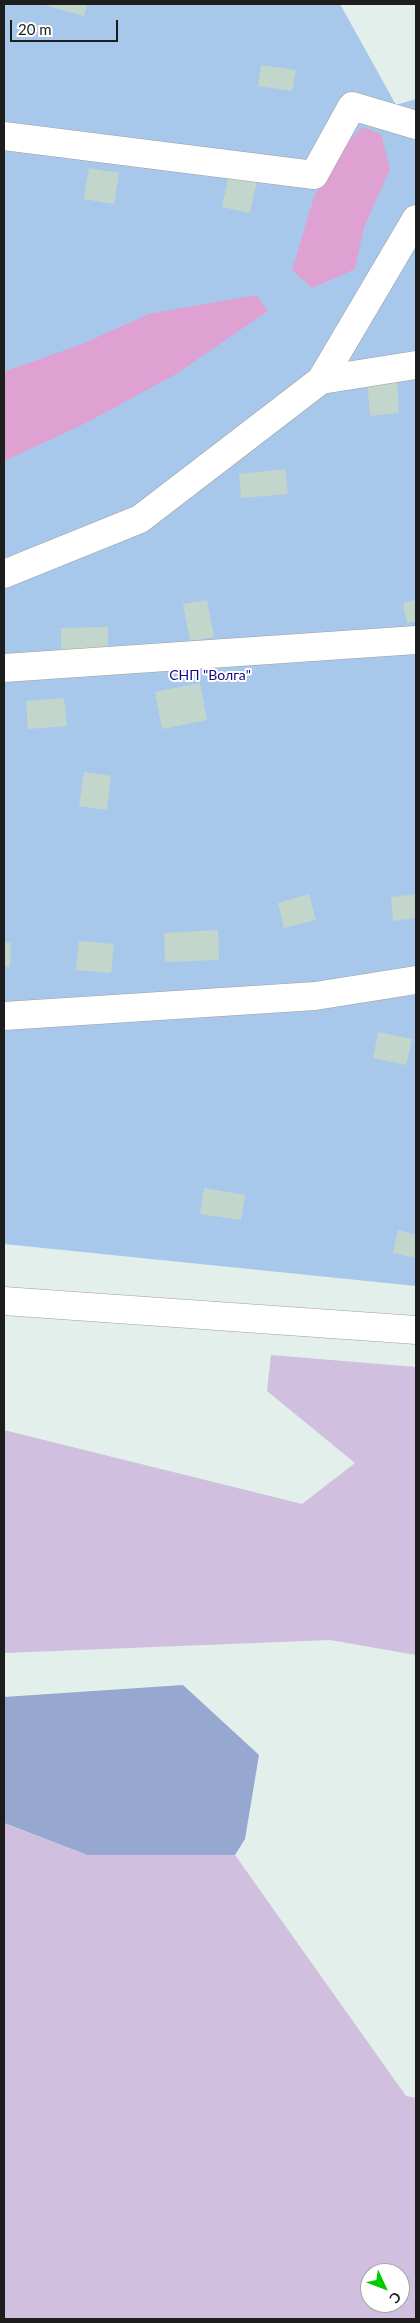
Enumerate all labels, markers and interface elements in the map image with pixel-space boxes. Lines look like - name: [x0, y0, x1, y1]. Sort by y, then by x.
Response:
- scale bar: [12, 10, 120, 42]
- text: 20 m: [18, 20, 52, 38]
- park label: СНП "Волга": [169, 667, 251, 683]
- north arrow: [360, 2263, 410, 2313]
- text: С: [386, 2289, 405, 2307]

